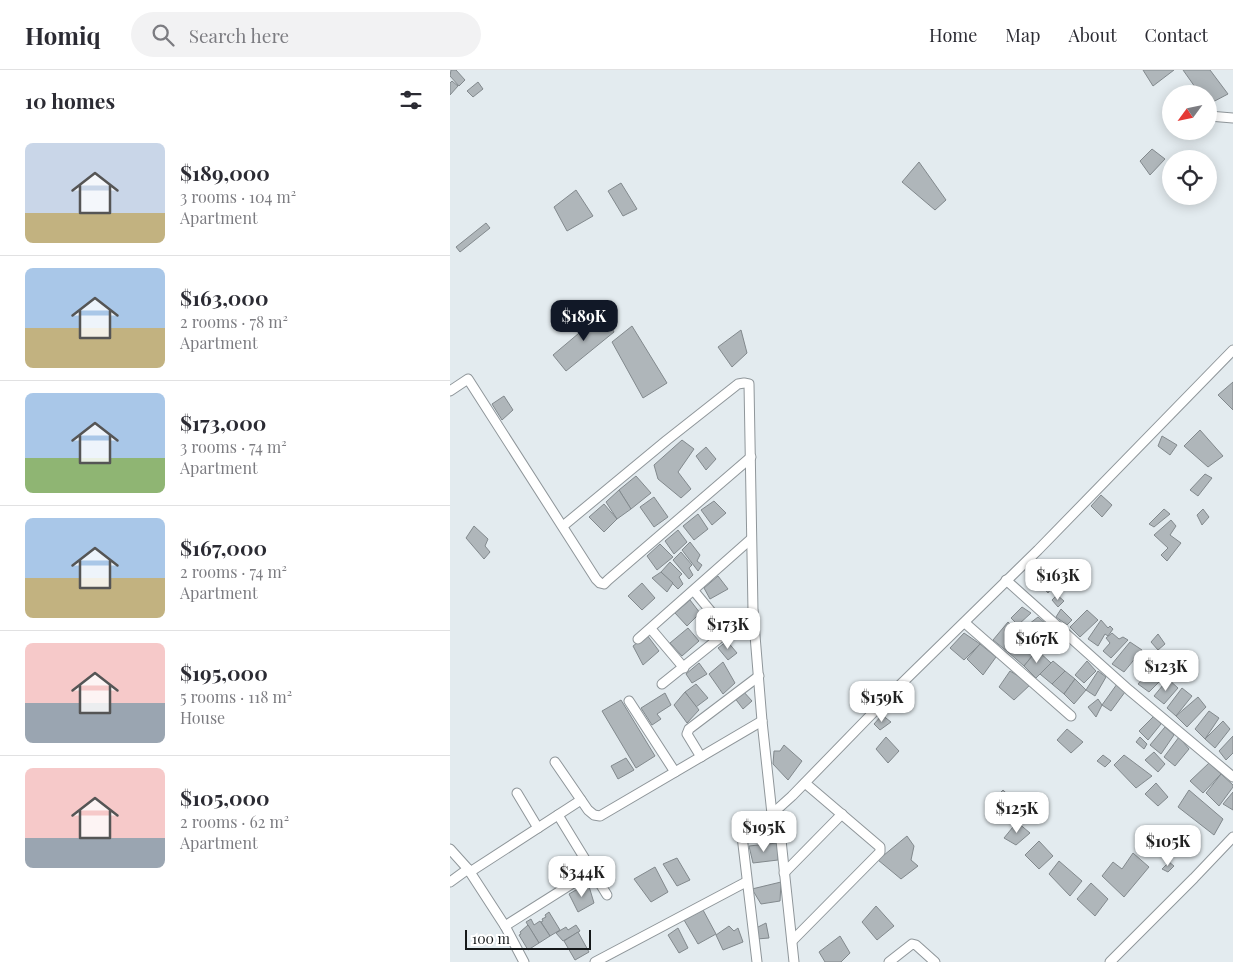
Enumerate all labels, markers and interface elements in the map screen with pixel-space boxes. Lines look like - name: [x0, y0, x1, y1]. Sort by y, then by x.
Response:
- search box: [131, 12, 481, 57]
- text: Homiq: [25, 19, 101, 51]
- icon: search: [149, 21, 177, 49]
- text: Search here: [189, 22, 289, 48]
- text: Home: [929, 23, 977, 47]
- text: Map: [1005, 23, 1040, 47]
- text: About: [1068, 23, 1117, 47]
- text: Contact: [1145, 23, 1208, 47]
- north arrow: [1162, 85, 1218, 140]
- map controls: [1162, 85, 1217, 205]
- text: 10 homes: [25, 86, 115, 114]
- icon: filters: [397, 86, 425, 114]
- button: locate: [1162, 150, 1217, 205]
- text: $189,000: [180, 158, 270, 186]
- icon: home: [65, 163, 125, 223]
- text: 3 rooms · 104 m²: [180, 186, 296, 207]
- text: Apartment: [180, 207, 258, 228]
- text: $163,000: [180, 283, 268, 311]
- icon: home: [65, 288, 125, 348]
- pin: $189K: [549, 300, 619, 342]
- text: $189K: [562, 305, 606, 326]
- text: 2 rooms · 78 m²: [180, 311, 288, 332]
- text: Apartment: [180, 332, 258, 353]
- text: $173,000: [180, 408, 266, 436]
- icon: home: [65, 413, 125, 473]
- text: 3 rooms · 74 m²: [180, 436, 287, 457]
- text: Apartment: [180, 457, 258, 478]
- text: $167,000: [180, 533, 267, 561]
- icon: home: [65, 538, 125, 598]
- pin: $163K: [1023, 558, 1093, 601]
- text: 2 rooms · 74 m²: [180, 561, 287, 582]
- text: $163K: [1036, 564, 1080, 585]
- text: Apartment: [180, 582, 258, 603]
- pin: $173K: [693, 608, 763, 650]
- text: $173K: [707, 613, 749, 634]
- pin: $167K: [1002, 622, 1072, 664]
- text: $167K: [1016, 627, 1059, 648]
- pin: $123K: [1131, 650, 1201, 692]
- text: $123K: [1145, 655, 1187, 676]
- text: $195,000: [180, 658, 268, 686]
- icon: home: [65, 663, 125, 723]
- pin: $159K: [847, 680, 917, 723]
- text: 5 rooms · 118 m²: [180, 686, 292, 707]
- text: $159K: [861, 686, 903, 707]
- text: House: [180, 707, 225, 728]
- text: $105,000: [180, 783, 270, 811]
- icon: home: [65, 788, 125, 848]
- pin: $125K: [982, 792, 1052, 834]
- text: $125K: [996, 797, 1038, 818]
- pin: $195K: [729, 810, 799, 853]
- text: 2 rooms · 62 m²: [180, 811, 289, 832]
- text: $195K: [743, 816, 785, 837]
- pin: $105K: [1133, 824, 1203, 867]
- text: $105K: [1146, 830, 1190, 851]
- text: Apartment: [180, 832, 258, 853]
- pin: $344K: [547, 856, 617, 898]
- text: $344K: [559, 861, 605, 882]
- scale bar: [465, 927, 591, 950]
- text: 100 m: [472, 929, 510, 948]

